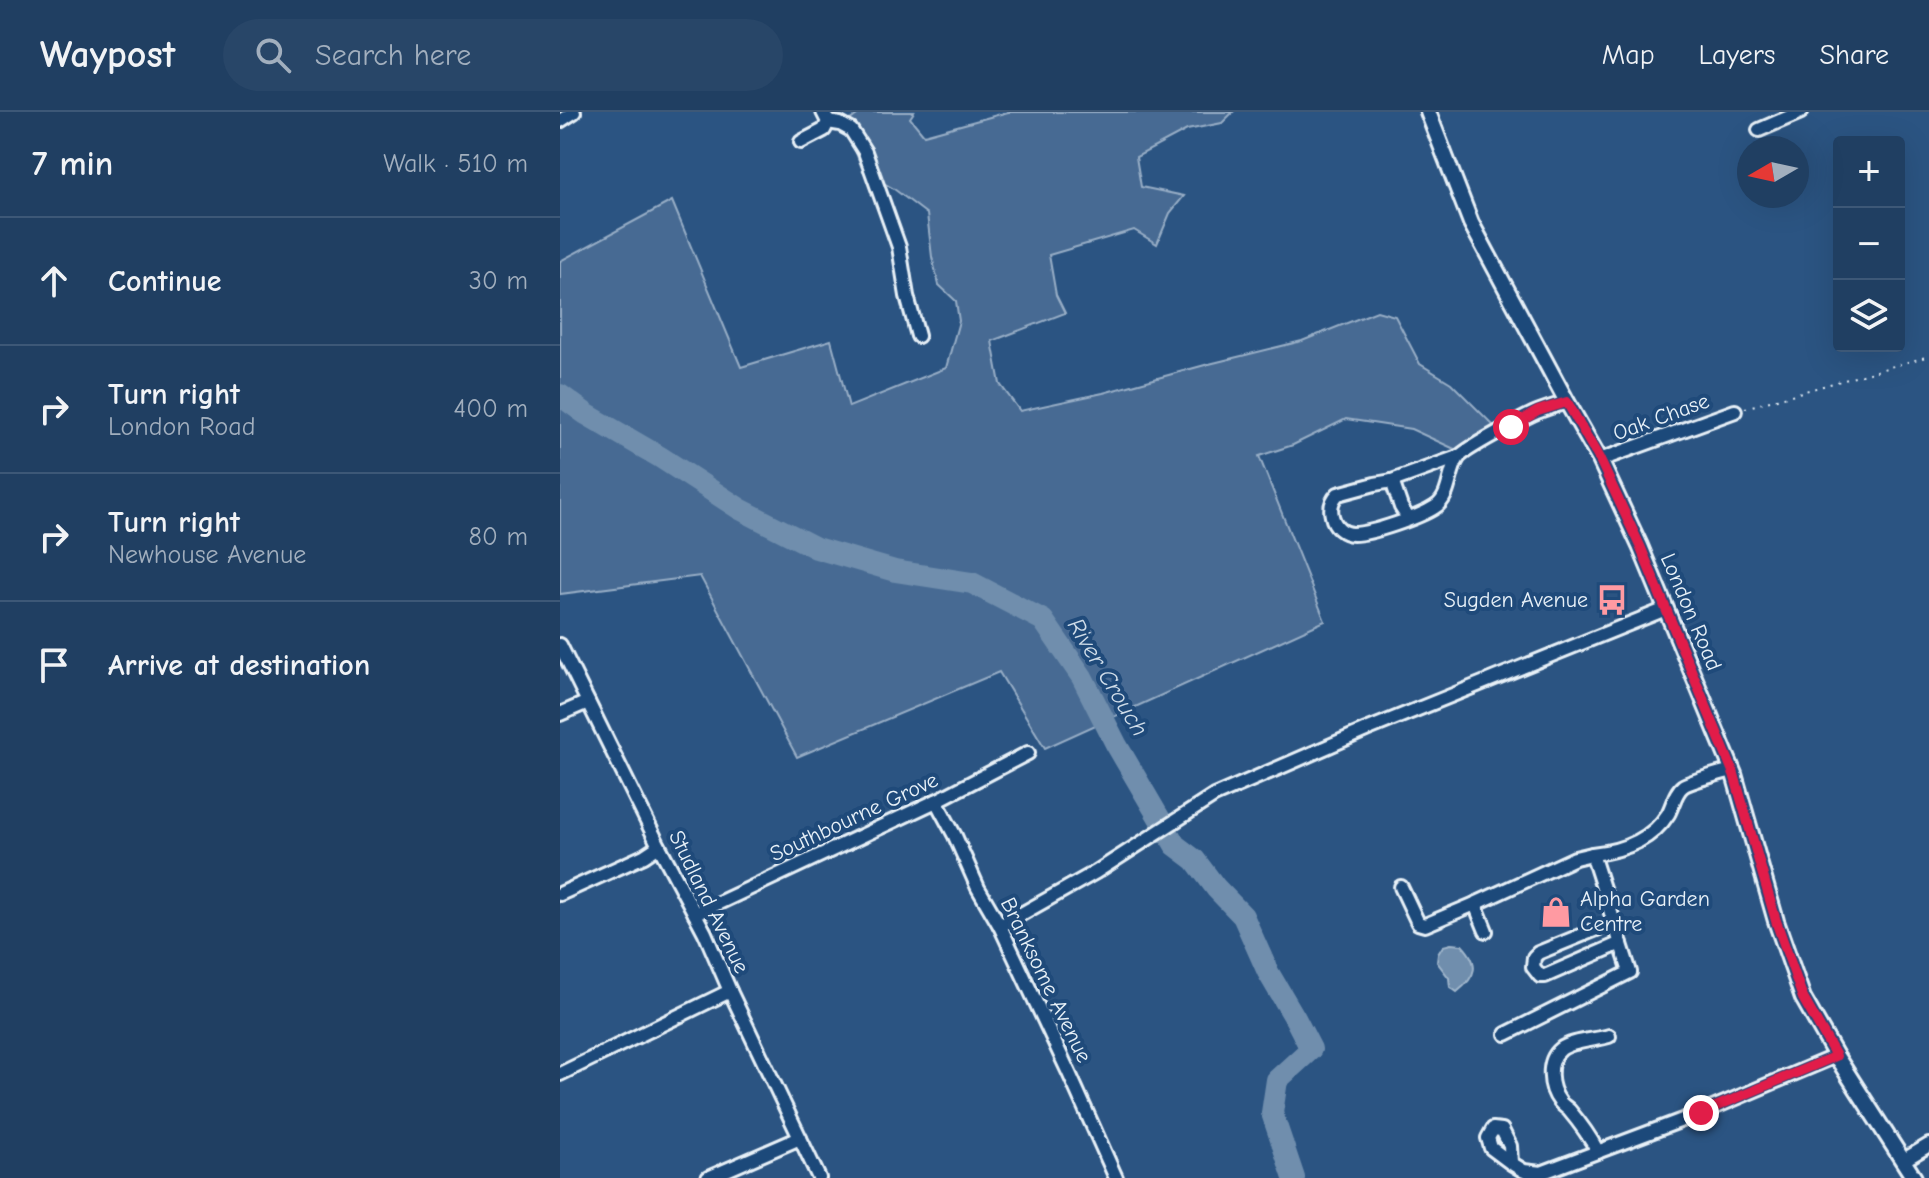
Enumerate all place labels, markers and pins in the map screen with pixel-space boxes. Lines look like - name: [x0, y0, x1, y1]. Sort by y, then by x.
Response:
- bus stop icon: Sugden Avenue: [1595, 583, 1629, 617]
- place label: Sugden Avenue: [1444, 587, 1588, 613]
- place label: Alpha Garden Centre: [1580, 886, 1710, 937]
- shop icon: Alpha Garden Centre: [1539, 895, 1573, 929]

